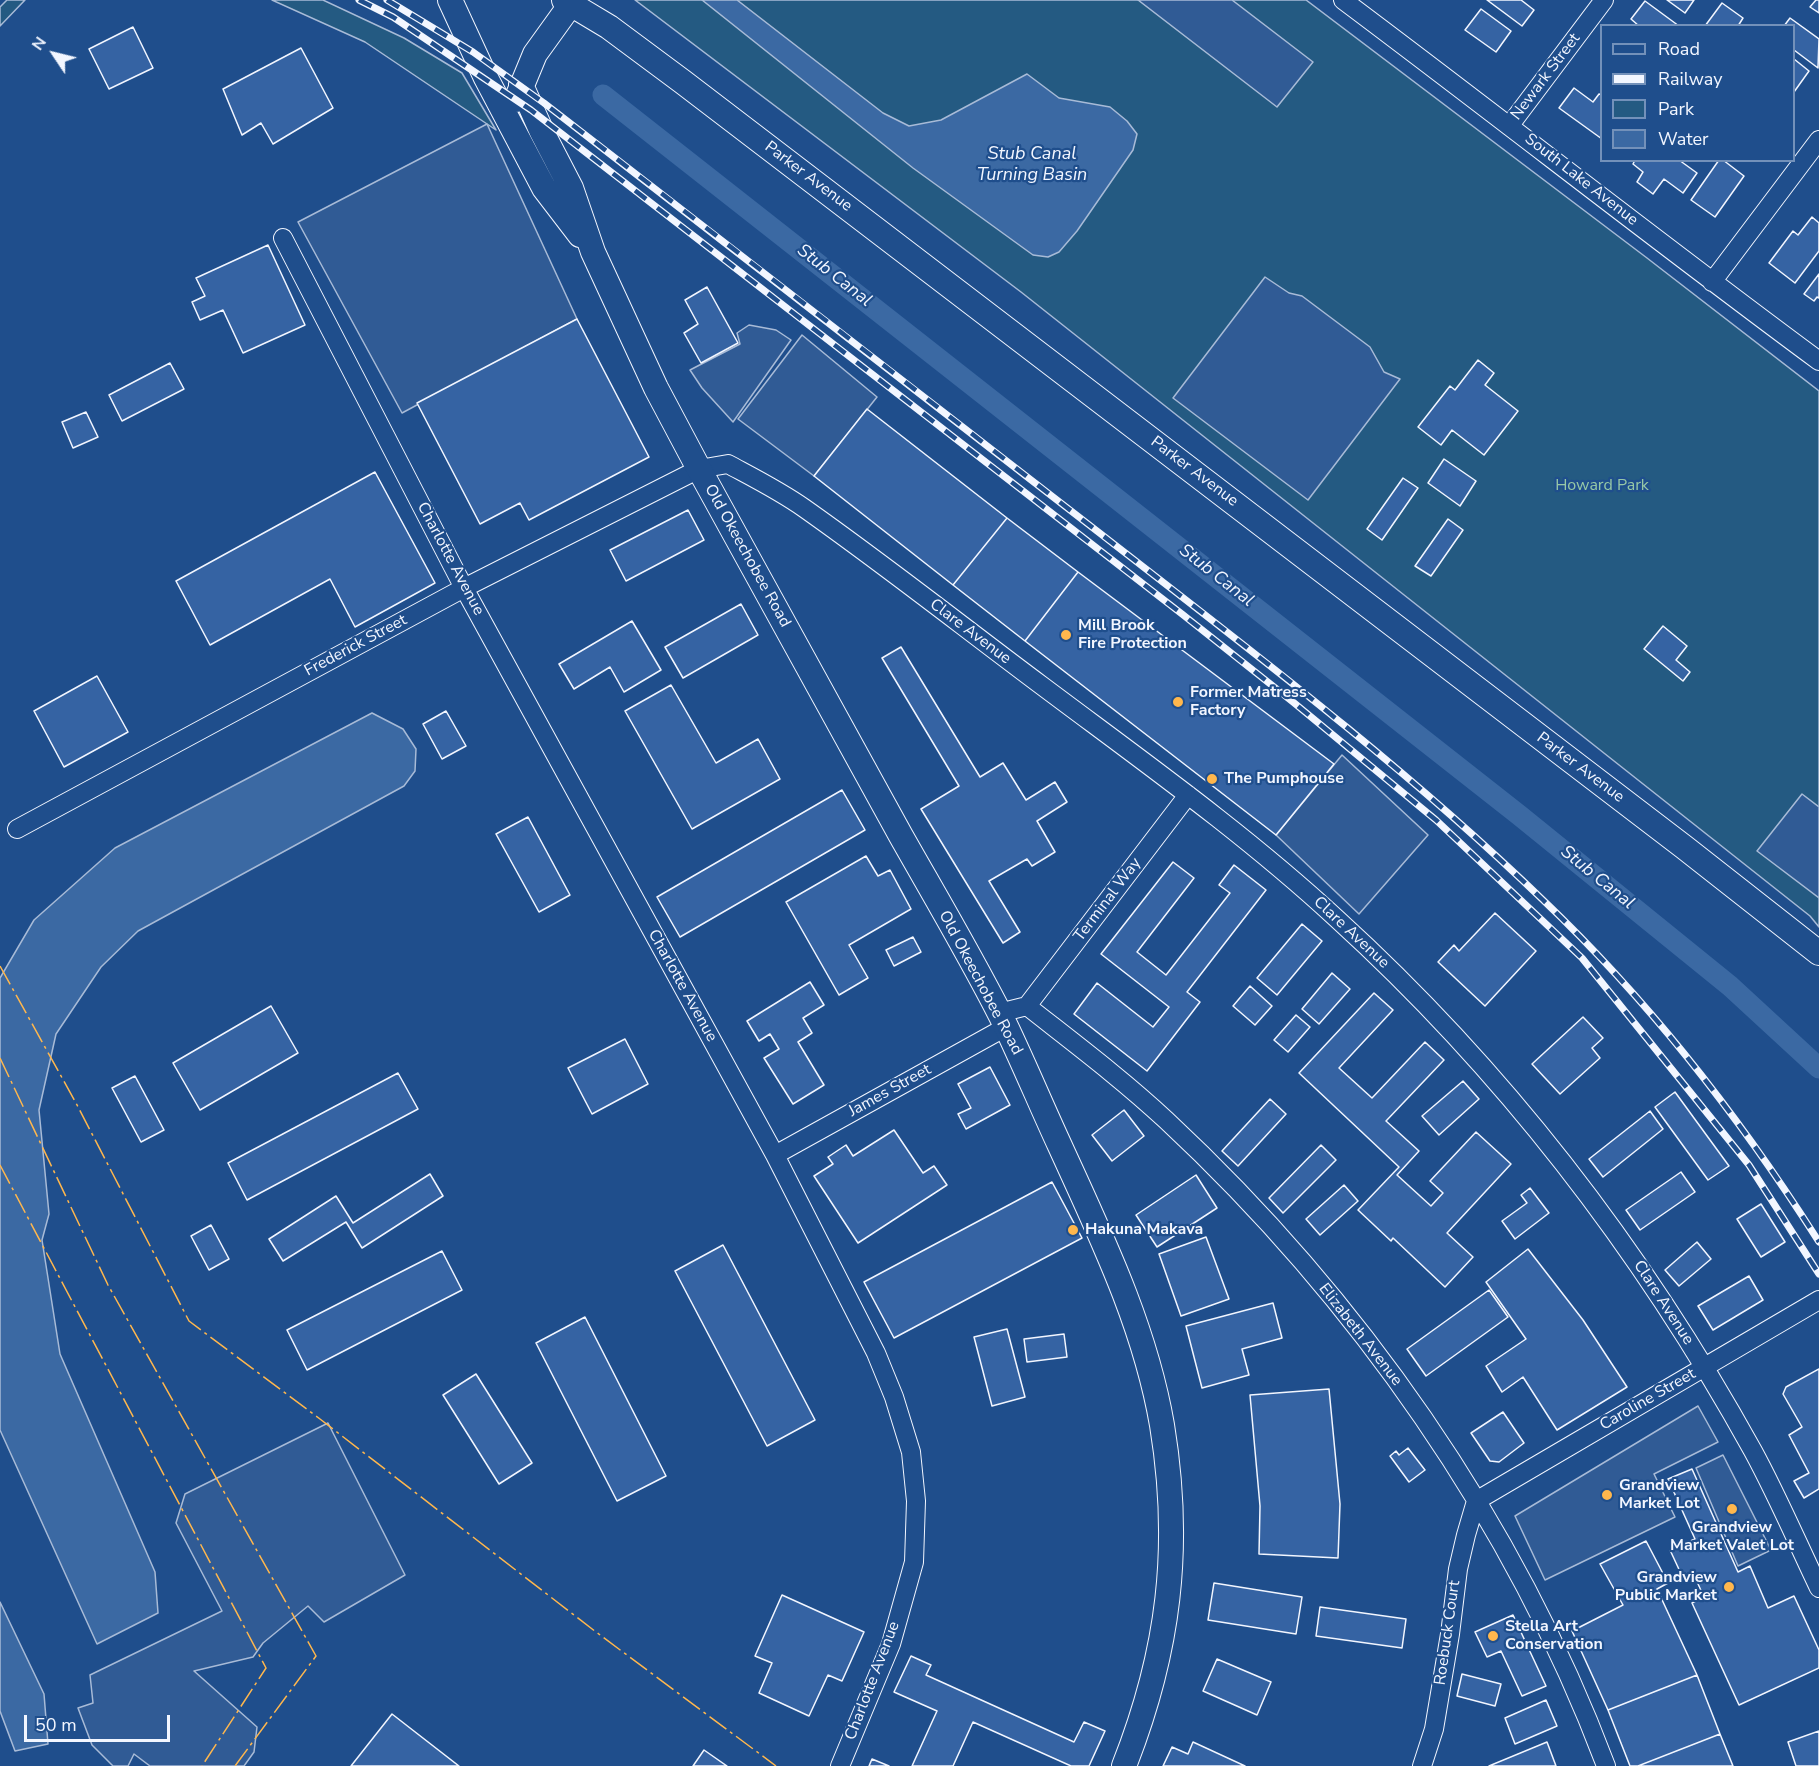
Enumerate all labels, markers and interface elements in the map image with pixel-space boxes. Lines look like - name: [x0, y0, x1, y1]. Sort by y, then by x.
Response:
- north arrow: [24, 24, 84, 84]
- legend: [1600, 24, 1795, 162]
- street label: Newark Street: [1507, 30, 1585, 124]
- text: N: [27, 32, 52, 55]
- text: Road: [1658, 37, 1700, 61]
- text: Railway: [1658, 67, 1723, 91]
- text: Park: [1658, 97, 1694, 121]
- text: Water: [1658, 127, 1709, 151]
- street label: South Lake Avenue: [1520, 130, 1642, 230]
- street label: Parker Avenue: [760, 138, 856, 216]
- water label: Stub Canal Turning Basin: [977, 144, 1087, 186]
- water label: Stub Canal: [792, 240, 876, 312]
- street label: Parker Avenue: [1146, 433, 1242, 511]
- park label: Howard Park: [1555, 476, 1649, 496]
- street label: Old Okeechobee Road: [700, 481, 794, 631]
- street label: Charlotte Avenue: [412, 499, 488, 619]
- water label: Stub Canal: [1174, 540, 1258, 612]
- street label: Clare Avenue: [926, 595, 1014, 669]
- street label: Frederick Street: [302, 611, 410, 681]
- place label: Mill Brook Fire Protection: [1078, 616, 1187, 654]
- marker: Mill Brook Fire Protection: [1059, 628, 1073, 642]
- place label: Former Matress Factory: [1190, 683, 1307, 721]
- marker: Former Matress Factory: [1171, 695, 1185, 709]
- street label: Parker Avenue: [1532, 729, 1628, 807]
- place label: The Pumphouse: [1224, 769, 1344, 789]
- marker: The Pumphouse: [1205, 772, 1219, 786]
- water label: Stub Canal: [1556, 842, 1638, 914]
- street label: Terminal Way: [1070, 854, 1146, 946]
- street label: Clare Avenue: [1309, 893, 1393, 973]
- street label: Old Okeechobee Road: [934, 908, 1026, 1058]
- street label: Charlotte Avenue: [643, 926, 721, 1046]
- street label: James Street: [845, 1060, 935, 1122]
- place label: Hakuna Makava: [1085, 1220, 1203, 1240]
- marker: Hakuna Makava: [1066, 1223, 1080, 1237]
- street label: Clare Avenue: [1629, 1257, 1697, 1349]
- street label: Elizabeth Avenue: [1314, 1280, 1406, 1390]
- street label: Caroline Street: [1597, 1365, 1699, 1435]
- place label: Grandview Market Lot: [1619, 1476, 1700, 1514]
- marker: Grandview Market Lot: [1600, 1488, 1614, 1502]
- marker: Grandview Market Valet Lot: [1725, 1502, 1739, 1516]
- place label: Grandview Market Valet Lot: [1670, 1518, 1794, 1556]
- place label: Grandview Public Market: [1615, 1568, 1717, 1606]
- street label: Roebuck Court: [1431, 1579, 1465, 1687]
- marker: Grandview Public Market: [1722, 1580, 1736, 1594]
- place label: Stella Art Conservation: [1505, 1617, 1603, 1655]
- street label: Charlotte Avenue: [842, 1619, 904, 1743]
- marker: Stella Art Conservation: [1486, 1629, 1500, 1643]
- scale bar: [27, 1703, 172, 1741]
- text: 50 m: [35, 1713, 77, 1737]

